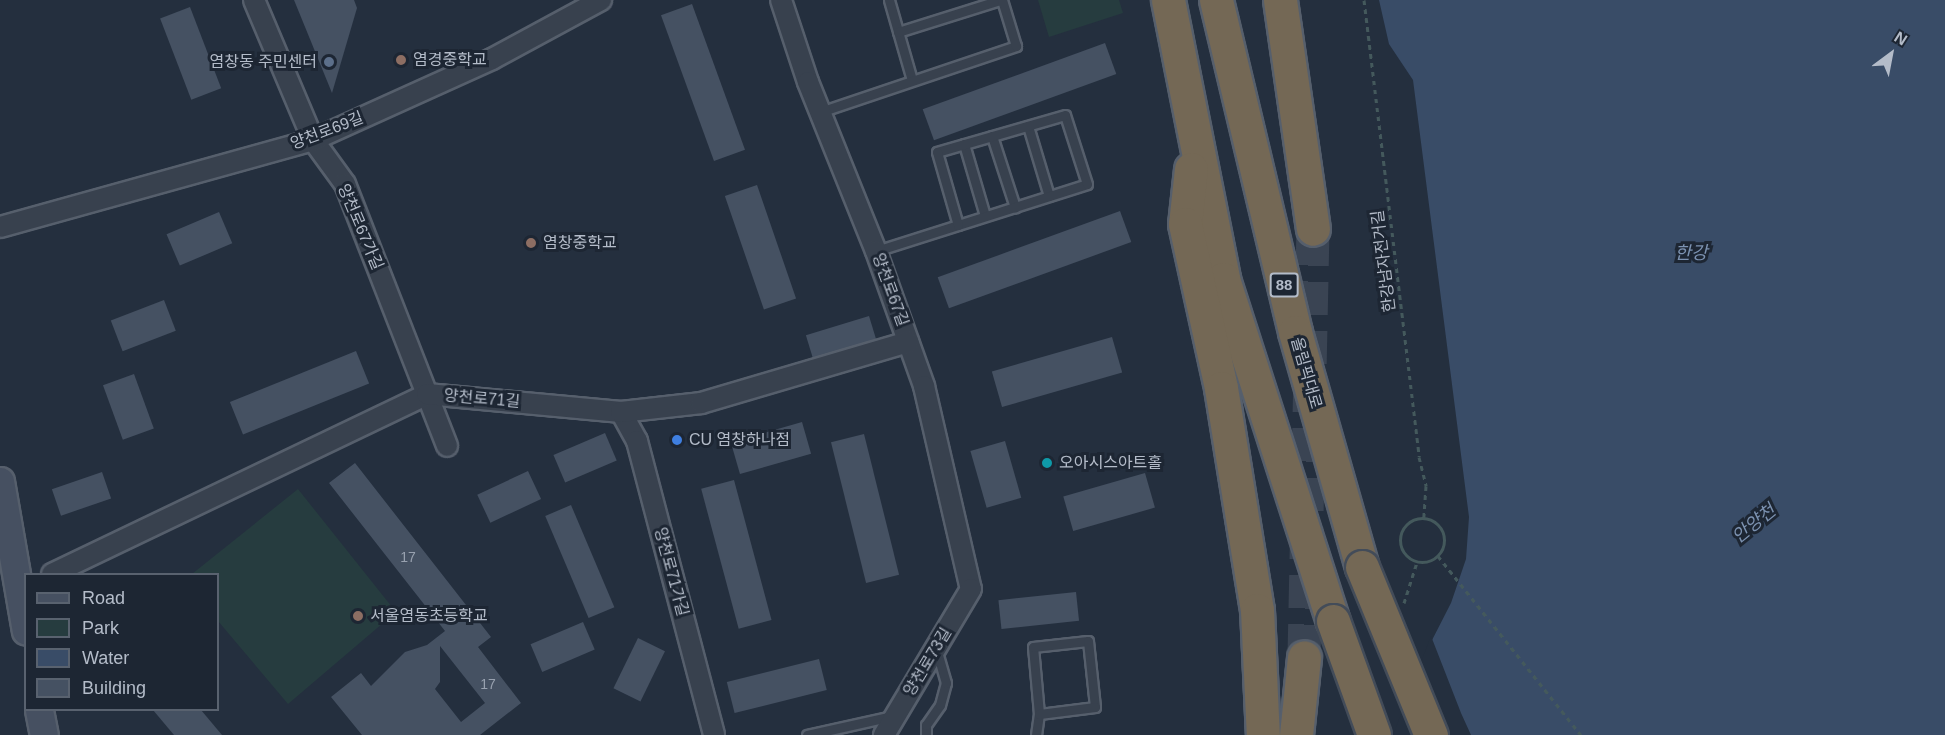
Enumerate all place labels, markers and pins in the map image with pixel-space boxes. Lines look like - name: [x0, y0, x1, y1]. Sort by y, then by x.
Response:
- place label: 염경중학교: [413, 50, 487, 70]
- place label: 염창동 주민센터: [210, 52, 317, 72]
- marker: 염경중학교: [394, 53, 408, 67]
- marker: 염창동 주민센터: [322, 55, 336, 69]
- place label: 염창중학교: [543, 233, 617, 253]
- marker: 염창중학교: [524, 236, 538, 250]
- place label: CU 염창하나점: [689, 430, 790, 450]
- marker: CU 염창하나점: [670, 433, 684, 447]
- place label: 오아시스아트홀: [1059, 453, 1162, 473]
- marker: 오아시스아트홀: [1040, 456, 1054, 470]
- place label: 서울염동초등학교: [370, 606, 488, 626]
- marker: 서울염동초등학교: [351, 609, 365, 623]

